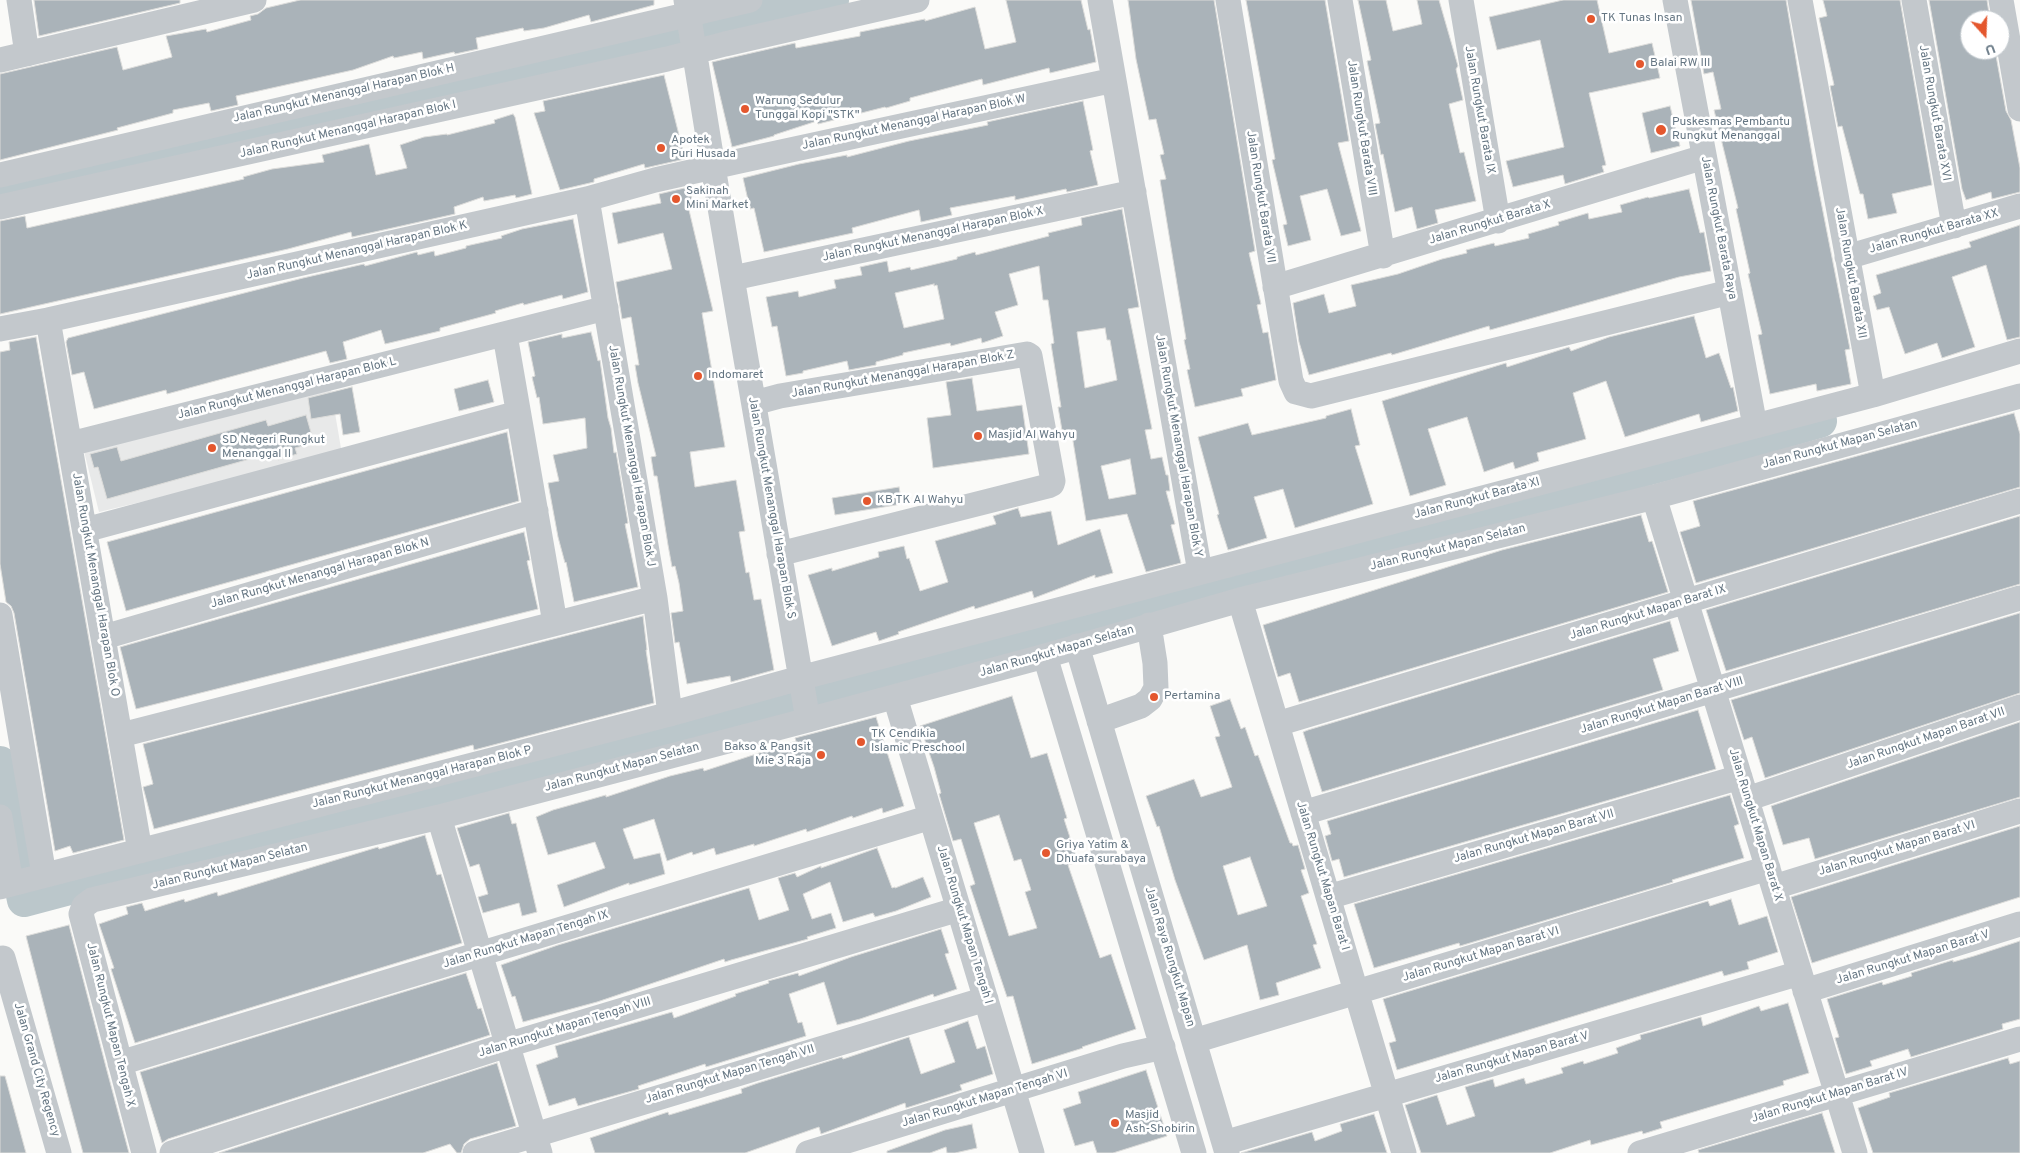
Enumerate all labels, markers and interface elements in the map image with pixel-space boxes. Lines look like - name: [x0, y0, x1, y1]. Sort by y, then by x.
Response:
- north arrow: [1960, 10, 2010, 60]
- place label: TK Tunas Insan: [1601, 12, 1682, 26]
- marker: TK Tunas Insan: [1585, 13, 1597, 25]
- text: U: [1982, 39, 1998, 58]
- street label: Jalan Rungkut Barata XVI: [1915, 44, 1953, 182]
- street label: Jalan Rungkut Barata IX: [1461, 45, 1497, 175]
- place label: Balai RW III: [1650, 57, 1710, 71]
- marker: Balai RW III: [1634, 58, 1646, 70]
- street label: Jalan Rungkut Barata VIII: [1343, 59, 1379, 197]
- street label: Jalan Rungkut Menanggal Harapan Blok H: [232, 61, 456, 127]
- street label: Jalan Rungkut Menanggal Harapan Blok W: [801, 92, 1027, 154]
- place label: Warung Sedulur Tunggal Kopi "STK": [755, 95, 860, 123]
- street label: Jalan Rungkut Menanggal Harapan Blok I: [238, 98, 458, 162]
- marker: Warung Sedulur Tunggal Kopi "STK": [739, 103, 751, 115]
- place label: Puskesmas Pembantu Rungkut Menanggal: [1672, 116, 1790, 144]
- marker: Puskesmas Pembantu Rungkut Menanggal: [1654, 123, 1668, 137]
- street label: Jalan Rungkut Barata VII: [1242, 130, 1278, 264]
- place label: Apotek Puri Husada: [671, 134, 736, 162]
- marker: Apotek Puri Husada: [655, 142, 667, 154]
- street label: Jalan Rungkut Barata Raya: [1697, 155, 1739, 301]
- place label: Sakinah Mini Market: [686, 185, 749, 213]
- marker: Sakinah Mini Market: [670, 193, 682, 205]
- street label: Jalan Rungkut Barata X: [1427, 198, 1553, 248]
- street label: Jalan Rungkut Menanggal Harapan Blok X: [821, 205, 1045, 265]
- street label: Jalan Rungkut Barata XII: [1831, 206, 1869, 340]
- street label: Jalan Rungkut Barata XX: [1868, 207, 2000, 257]
- street label: Jalan Rungkut Menanggal Harapan Blok K: [245, 219, 469, 283]
- street label: Jalan Rungkut Menanggal Harapan Blok Y: [1151, 333, 1205, 559]
- street label: Jalan Rungkut Menanggal Harapan Blok J: [604, 344, 658, 568]
- street label: Jalan Rungkut Menanggal Harapan Blok Z: [790, 348, 1016, 402]
- street label: Jalan Rungkut Menanggal Harapan Blok L: [176, 355, 398, 423]
- place label: Indomaret: [708, 369, 764, 383]
- marker: Indomaret: [692, 370, 704, 382]
- street label: Jalan Rungkut Menanggal Harapan Blok S: [744, 396, 798, 620]
- street label: Jalan Rungkut Mapan Selatan: [1761, 417, 1919, 473]
- place label: Masjid Al Wahyu: [988, 429, 1075, 443]
- marker: Masjid Al Wahyu: [972, 430, 984, 442]
- place label: SD Negeri Rungkut Menanggal II: [222, 434, 325, 462]
- marker: SD Negeri Rungkut Menanggal II: [206, 442, 218, 454]
- street label: Jalan Rungkut Menanggal Harapan Blok O: [68, 472, 122, 698]
- street label: Jalan Rungkut Barata XI: [1413, 475, 1541, 523]
- place label: KB TK Al Wahyu: [877, 494, 963, 508]
- marker: KB TK Al Wahyu: [861, 495, 873, 507]
- street label: Jalan Rungkut Mapan Selatan: [1369, 522, 1527, 574]
- street label: Jalan Rungkut Menanggal Harapan Blok N: [209, 536, 431, 612]
- street label: Jalan Rungkut Mapan Barat IX: [1568, 582, 1728, 644]
- street label: Jalan Rungkut Mapan Selatan: [978, 623, 1136, 681]
- street label: Jalan Rungkut Mapan Barat VIII: [1579, 674, 1745, 738]
- place label: Pertamina: [1164, 690, 1220, 704]
- marker: Pertamina: [1148, 691, 1160, 703]
- street label: Jalan Rungkut Mapan Barat VII: [1845, 705, 2007, 773]
- place label: TK Cendikia Islamic Preschool: [871, 728, 965, 756]
- marker: TK Cendikia Islamic Preschool: [855, 736, 867, 748]
- street label: Jalan Rungkut Mapan Selatan: [543, 740, 701, 796]
- place label: Bakso & Pangsit Mie 3 Raja: [724, 741, 811, 769]
- street label: Jalan Rungkut Menanggal Harapan Blok P: [311, 744, 533, 812]
- street label: Jalan Rungkut Mapan Barat X: [1725, 747, 1785, 903]
- marker: Bakso & Pangsit Mie 3 Raja: [815, 749, 827, 761]
- street label: Jalan Rungkut Mapan Barat I: [1292, 800, 1352, 952]
- street label: Jalan Rungkut Mapan Barat VII: [1452, 807, 1616, 867]
- street label: Jalan Rungkut Mapan Barat VI: [1817, 818, 1977, 880]
- place label: Griya Yatim & Dhuafa surabaya: [1056, 839, 1146, 867]
- street label: Jalan Rungkut Mapan Selatan: [151, 841, 309, 893]
- street label: Jalan Rungkut Mapan Tengah I: [933, 844, 995, 1006]
- marker: Griya Yatim & Dhuafa surabaya: [1040, 847, 1052, 859]
- street label: Jalan Raya Rungkut Mapan: [1141, 885, 1197, 1029]
- street label: Jalan Rungkut Mapan Tengah IX: [442, 908, 610, 972]
- street label: Jalan Rungkut Mapan Barat VI: [1401, 924, 1561, 986]
- street label: Jalan Rungkut Mapan Barat V: [1835, 928, 1991, 988]
- street label: Jalan Rungkut Mapan Tengah X: [83, 941, 137, 1109]
- street label: Jalan Rungkut Mapan Tengah VIII: [477, 995, 653, 1061]
- street label: Jalan Grand City Regency: [10, 1001, 62, 1139]
- street label: Jalan Rungkut Mapan Barat V: [1433, 1029, 1591, 1087]
- street label: Jalan Rungkut Mapan Tengah VII: [644, 1042, 816, 1108]
- street label: Jalan Rungkut Mapan Barat IV: [1750, 1065, 1910, 1127]
- street label: Jalan Rungkut Mapan Tengah VI: [900, 1067, 1070, 1131]
- place label: Masjid Ash-Shobirin: [1125, 1109, 1195, 1137]
- marker: Masjid Ash-Shobirin: [1109, 1117, 1121, 1129]

